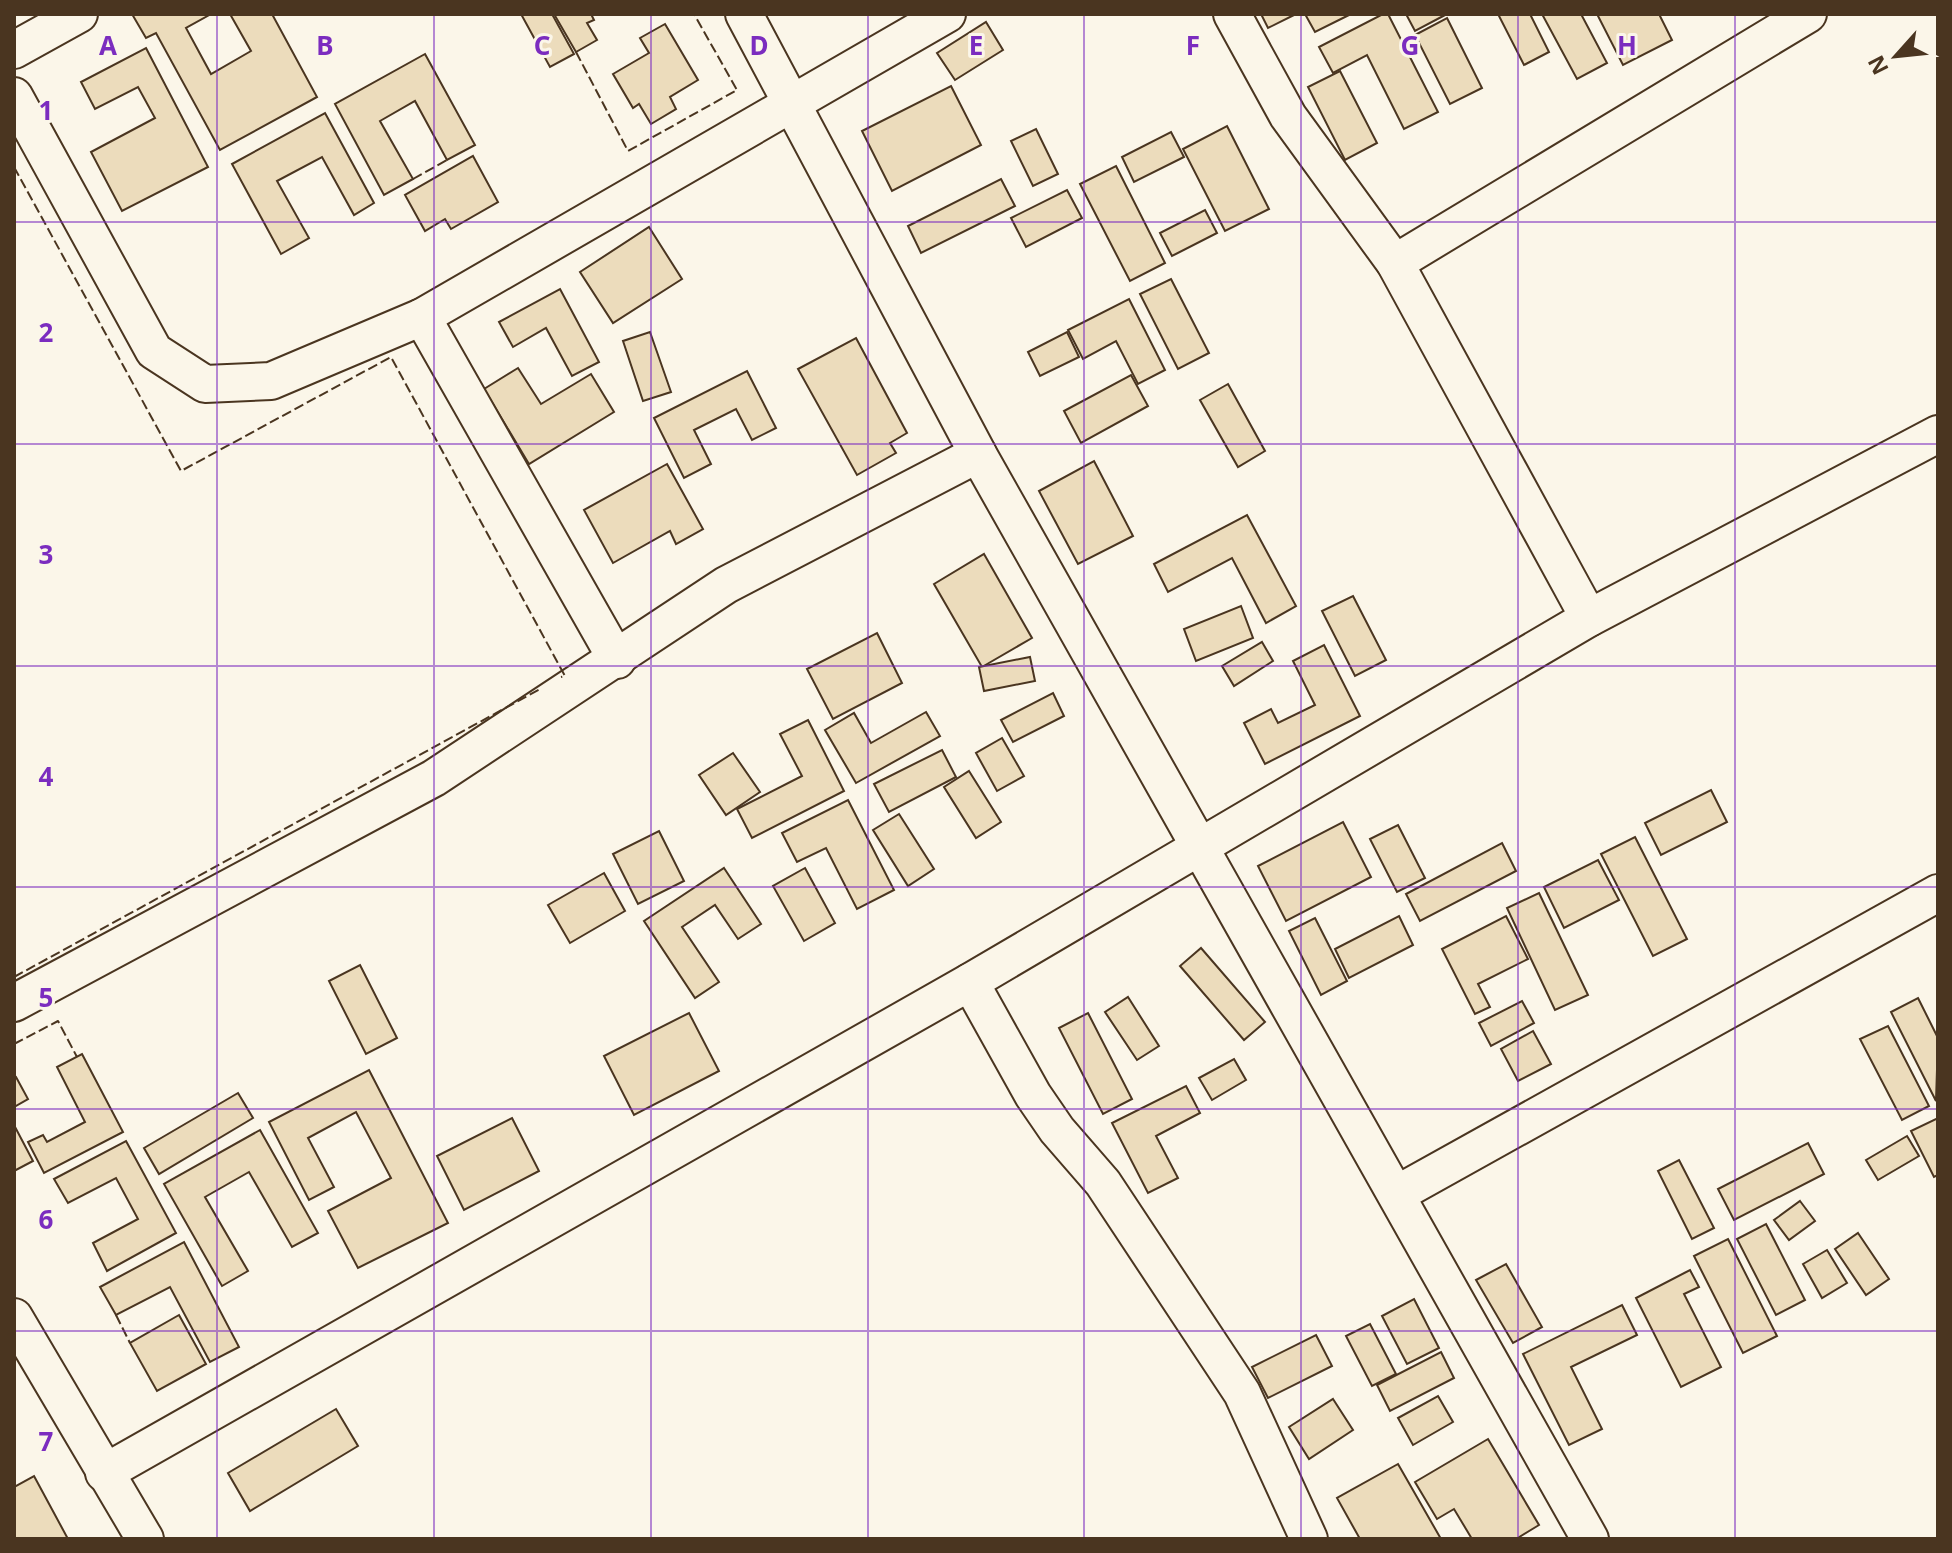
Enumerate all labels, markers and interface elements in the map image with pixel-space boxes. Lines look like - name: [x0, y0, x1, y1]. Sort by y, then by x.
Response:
- north arrow: [1856, 16, 1936, 96]
- text: A: [99, 27, 117, 63]
- text: B: [316, 27, 334, 63]
- text: C: [534, 27, 550, 63]
- text: D: [749, 27, 769, 63]
- text: E: [969, 27, 983, 63]
- text: F: [1186, 27, 1200, 63]
- text: G: [1401, 27, 1419, 63]
- text: H: [1617, 27, 1637, 63]
- text: N: [1860, 51, 1895, 80]
- text: 1: [39, 92, 53, 128]
- text: 2: [39, 314, 54, 350]
- text: 3: [39, 536, 53, 572]
- text: 4: [39, 758, 54, 794]
- text: 5: [39, 979, 53, 1015]
- text: 6: [39, 1201, 54, 1237]
- text: 7: [39, 1423, 54, 1459]

